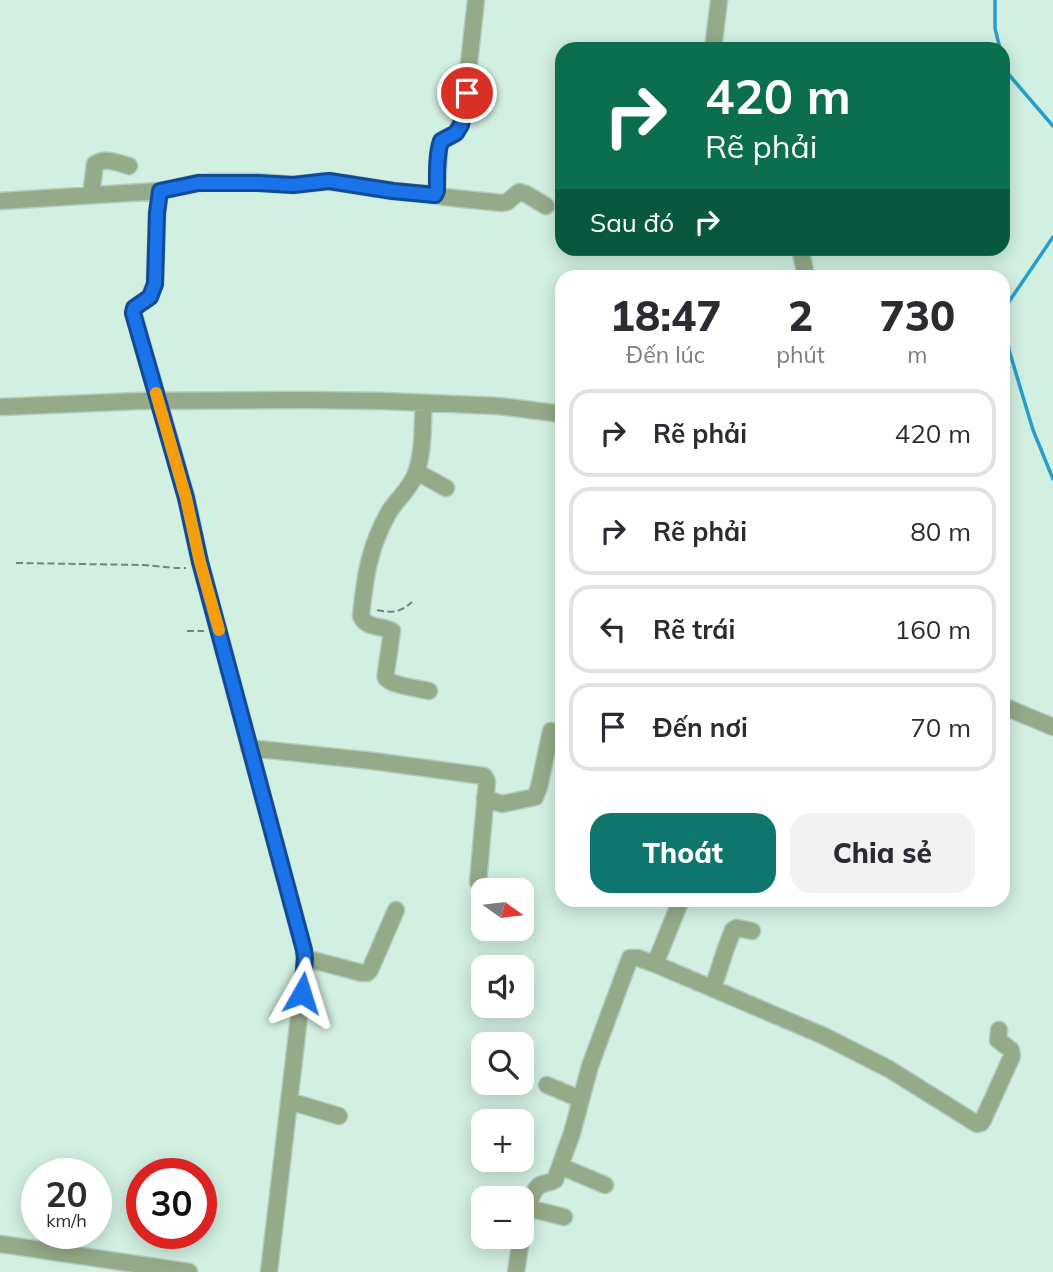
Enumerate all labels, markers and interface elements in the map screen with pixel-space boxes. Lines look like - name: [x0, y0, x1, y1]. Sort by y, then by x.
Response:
- pin: [437, 63, 497, 123]
- text: 420 m: [705, 65, 851, 126]
- icon: right: [590, 70, 681, 161]
- icon: arrive: [448, 74, 486, 112]
- text: Rẽ phải: [705, 126, 817, 166]
- icon: right: [688, 203, 726, 241]
- text: Sau đó: [590, 206, 674, 239]
- text: 18:47: [610, 289, 721, 342]
- text: 2: [788, 289, 813, 342]
- text: 730: [880, 289, 955, 342]
- text: Đến lúc: [626, 340, 705, 369]
- text: phút: [776, 340, 825, 369]
- text: m: [907, 340, 928, 369]
- icon: right: [594, 414, 632, 452]
- text: Rẽ phải: [653, 417, 747, 450]
- text: 420 m: [895, 417, 971, 450]
- icon: right: [594, 512, 632, 550]
- text: Rẽ phải: [653, 515, 747, 548]
- text: 80 m: [910, 515, 971, 548]
- icon: left: [594, 610, 632, 648]
- text: Rẽ trái: [653, 613, 735, 646]
- text: 160 m: [895, 613, 971, 646]
- icon: arrive: [594, 708, 632, 746]
- text: Đến nơi: [653, 711, 748, 744]
- text: 70 m: [910, 711, 971, 744]
- button: Thoát: [590, 813, 776, 893]
- button: Chia sẻ: [790, 813, 975, 893]
- north arrow: [471, 878, 534, 942]
- map controls: [471, 878, 534, 1249]
- button: sound: [471, 955, 534, 1018]
- position arrow: [265, 956, 339, 1030]
- button: search: [471, 1032, 534, 1095]
- button: +: [471, 1109, 534, 1172]
- speed limit sign: 30: [126, 1158, 217, 1249]
- text: 20: [45, 1172, 88, 1216]
- button: −: [471, 1186, 534, 1249]
- text: km/h: [46, 1209, 87, 1232]

